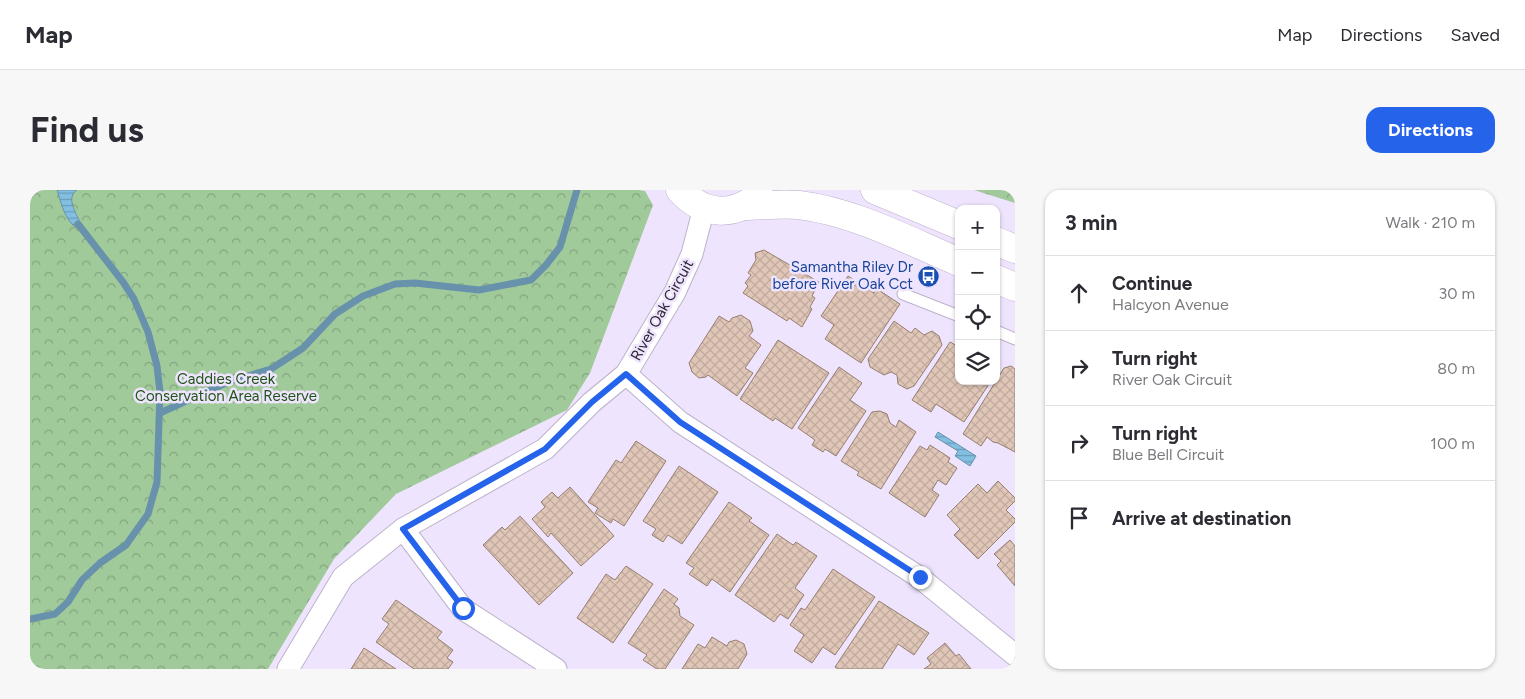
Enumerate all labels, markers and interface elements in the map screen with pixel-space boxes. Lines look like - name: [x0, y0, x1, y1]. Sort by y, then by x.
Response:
- text: Map: [25, 20, 73, 49]
- text: Map: [1277, 24, 1312, 46]
- text: Directions: [1340, 24, 1422, 46]
- text: Saved: [1450, 24, 1500, 46]
- button: Directions: [1366, 107, 1495, 153]
- text: Find us: [30, 109, 144, 151]
- map controls: [955, 205, 1000, 385]
- button: +: [955, 205, 1000, 250]
- text: 3 min: [1065, 210, 1117, 235]
- text: Walk · 210 m: [1386, 213, 1475, 232]
- button: −: [955, 250, 1000, 295]
- street label: River Oak Circuit: [627, 256, 697, 364]
- place label: Samantha Riley Dr before River Oak Cct: [773, 258, 913, 293]
- bus stop icon: Samantha Riley Dr before River Oak Cct: [917, 264, 941, 288]
- text: Continue: [1112, 272, 1192, 295]
- icon: ahead: [1065, 279, 1093, 307]
- text: 30 m: [1438, 284, 1475, 303]
- button: locate: [955, 295, 1000, 340]
- text: Halcyon Avenue: [1112, 295, 1229, 314]
- button: layers: [955, 340, 1000, 385]
- text: Turn right: [1112, 347, 1198, 370]
- icon: right: [1065, 354, 1093, 382]
- text: 80 m: [1437, 359, 1475, 378]
- park label: Caddies Creek Conservation Area Reserve: [135, 370, 317, 405]
- text: River Oak Circuit: [1112, 370, 1232, 389]
- text: Turn right: [1112, 422, 1198, 445]
- icon: right: [1065, 429, 1093, 457]
- text: 100 m: [1430, 434, 1475, 453]
- text: Blue Bell Circuit: [1112, 445, 1224, 464]
- icon: arrive: [1065, 504, 1093, 532]
- text: Arrive at destination: [1112, 507, 1291, 530]
- route end: [909, 566, 932, 589]
- route start: [452, 597, 475, 620]

